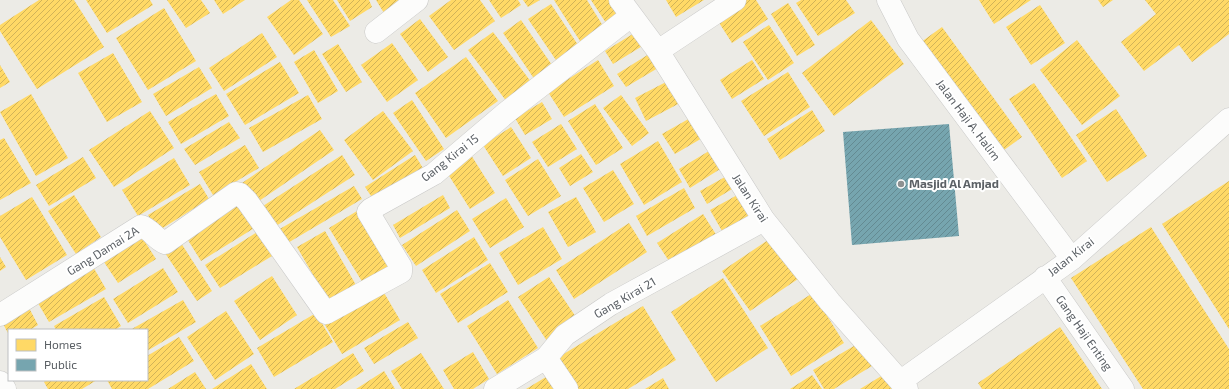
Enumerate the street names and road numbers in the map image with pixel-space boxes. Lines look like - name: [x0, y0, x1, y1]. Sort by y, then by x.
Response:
- street label: Jalan Haji A. Halim: [933, 76, 1004, 163]
- street label: Gang Kirai 15: [418, 131, 481, 184]
- street label: Jalan Kirai: [730, 171, 772, 224]
- street label: Gang Damai 2A: [64, 222, 141, 278]
- street label: Jalan Kirai: [1044, 234, 1096, 279]
- street label: Gang Kirai 21: [591, 274, 658, 320]
- street label: Gang Haji Enting: [1053, 292, 1116, 374]

